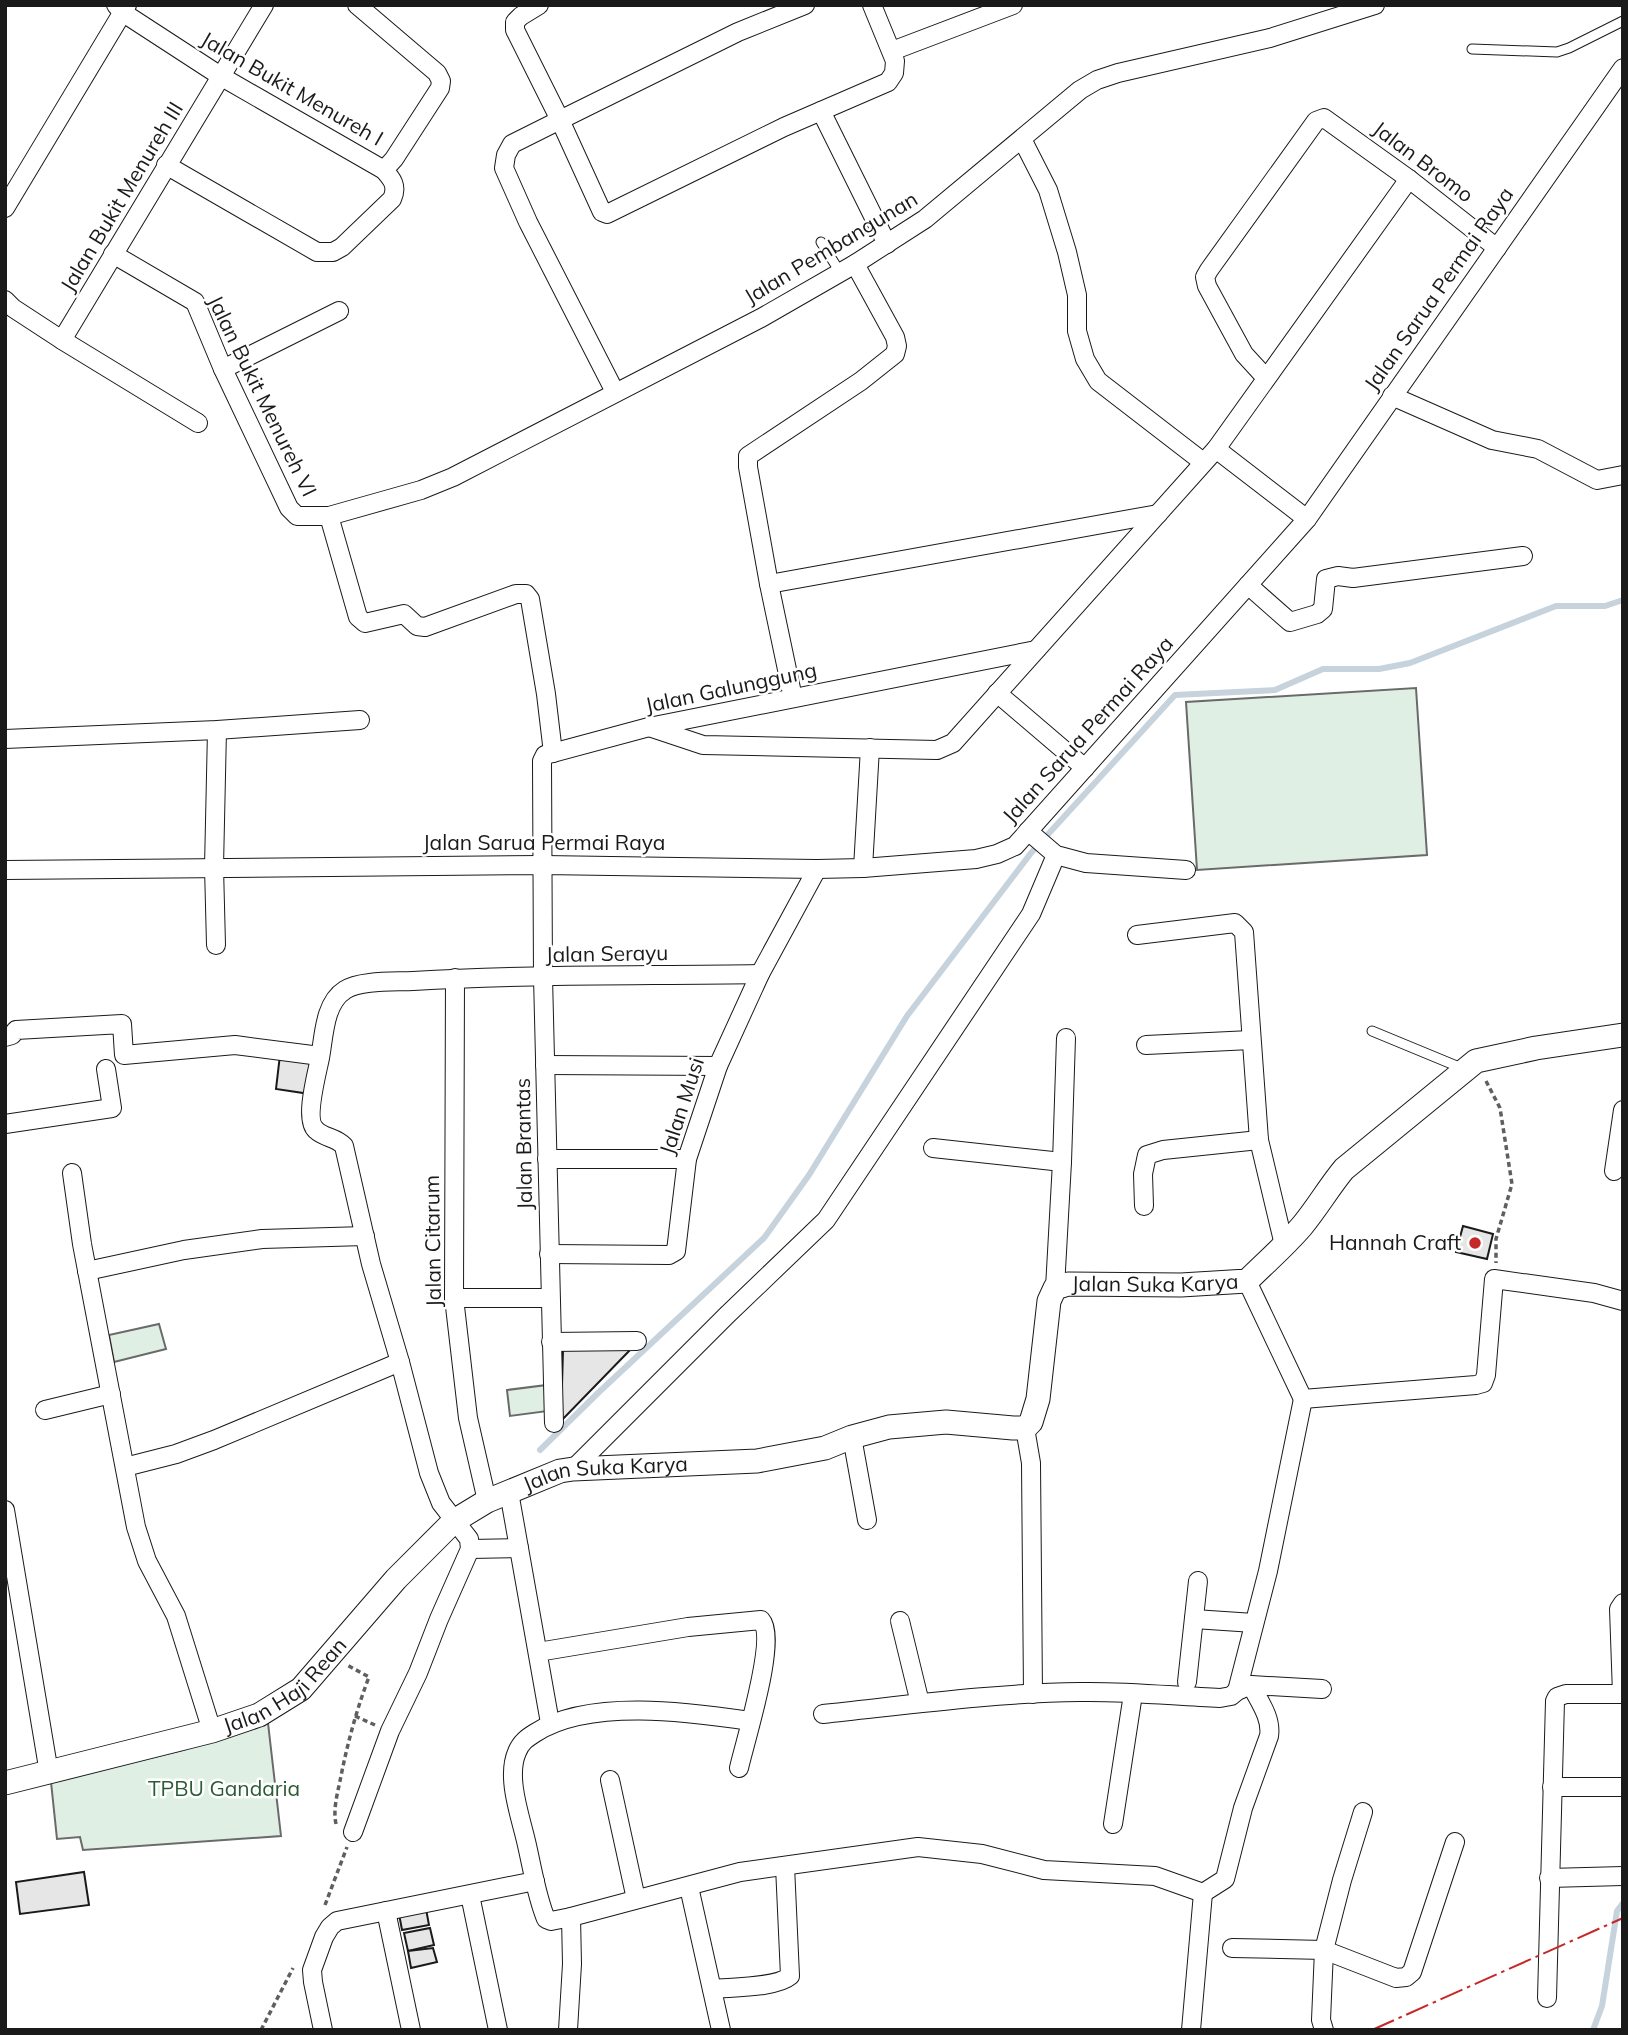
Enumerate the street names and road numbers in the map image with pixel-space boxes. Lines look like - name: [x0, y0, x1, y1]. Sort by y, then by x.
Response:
- street label: Jalan Bukit Menureh I: [197, 25, 388, 151]
- street label: Jalan Bukit Menureh III: [54, 97, 188, 296]
- street label: Jalan Bromo: [1368, 115, 1479, 207]
- street label: Jalan Sarua Permai Raya: [1358, 182, 1518, 395]
- street label: Jalan Pembangunan: [739, 185, 922, 309]
- street label: Jalan Bukit Menureh VI: [203, 291, 323, 500]
- street label: Jalan Sarua Permai Raya: [996, 630, 1178, 828]
- street label: Jalan Galunggung: [643, 656, 819, 718]
- street label: Jalan Sarua Permai Raya: [423, 829, 665, 855]
- street label: Jalan Serayu: [545, 939, 669, 967]
- street label: Jalan Musi: [653, 1054, 709, 1157]
- street label: Jalan Brantas: [509, 1078, 537, 1210]
- street label: Jalan Citarum: [418, 1175, 446, 1307]
- street label: Jalan Suka Karya: [1072, 1268, 1239, 1297]
- street label: Jalan Suka Karya: [519, 1450, 688, 1497]
- street label: Jalan Haji Rean: [219, 1632, 352, 1738]

